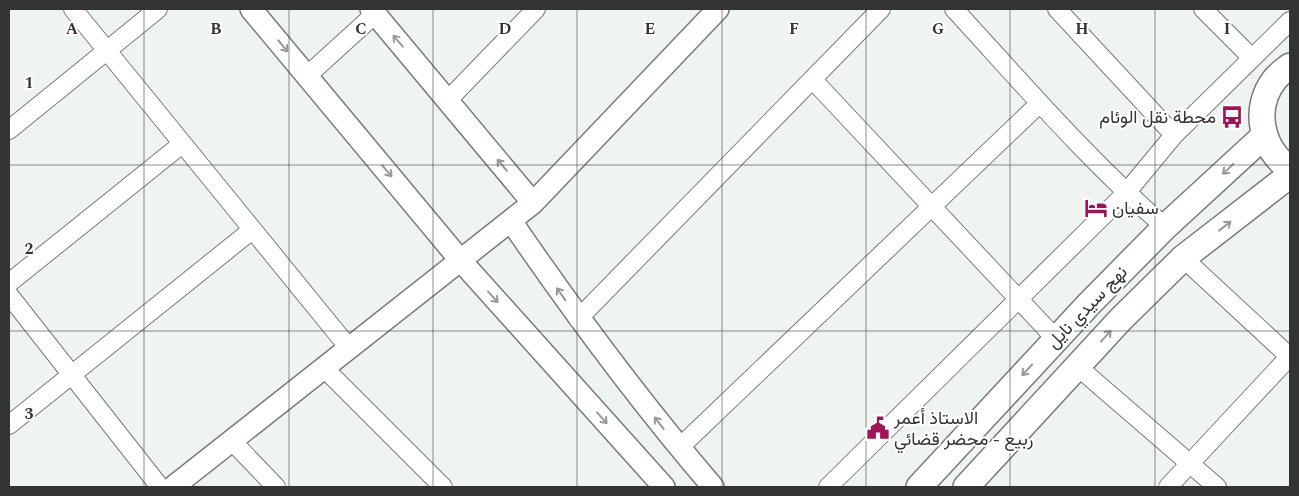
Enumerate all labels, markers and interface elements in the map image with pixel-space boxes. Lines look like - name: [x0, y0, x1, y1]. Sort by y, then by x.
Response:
- text: A: [66, 17, 79, 41]
- text: B: [210, 17, 222, 41]
- text: C: [355, 17, 367, 41]
- text: D: [499, 17, 512, 41]
- text: E: [645, 17, 655, 41]
- text: F: [789, 17, 799, 41]
- text: G: [932, 17, 944, 41]
- text: H: [1075, 17, 1089, 41]
- text: I: [1224, 17, 1230, 41]
- one-way arrow: [392, 34, 404, 47]
- one-way arrow: [277, 39, 288, 52]
- text: 1: [25, 71, 33, 95]
- place label: محطة نقل الوئام: [1099, 104, 1216, 131]
- bus stop icon: محطة نقل الوئام: [1219, 104, 1245, 130]
- one-way arrow: [497, 159, 508, 172]
- one-way arrow: [1222, 163, 1235, 175]
- one-way arrow: [381, 164, 392, 177]
- hotel icon: سفيان: [1083, 195, 1109, 221]
- place label: سفيان: [1112, 195, 1159, 222]
- one-way arrow: [1218, 220, 1231, 231]
- text: 2: [25, 237, 34, 261]
- street label: نهج سيدي نايل: [1041, 260, 1135, 356]
- one-way arrow: [556, 287, 566, 301]
- one-way arrow: [487, 291, 499, 304]
- one-way arrow: [1100, 329, 1112, 342]
- one-way arrow: [1021, 364, 1033, 377]
- text: 3: [25, 402, 34, 426]
- place label: الاستاذ أعمر ربيع - محضر قضائي: [893, 405, 1034, 454]
- one-way arrow: [596, 412, 608, 425]
- public building icon: الاستاذ أعمر ربيع - محضر قضائي: [865, 415, 891, 441]
- one-way arrow: [654, 417, 665, 430]

